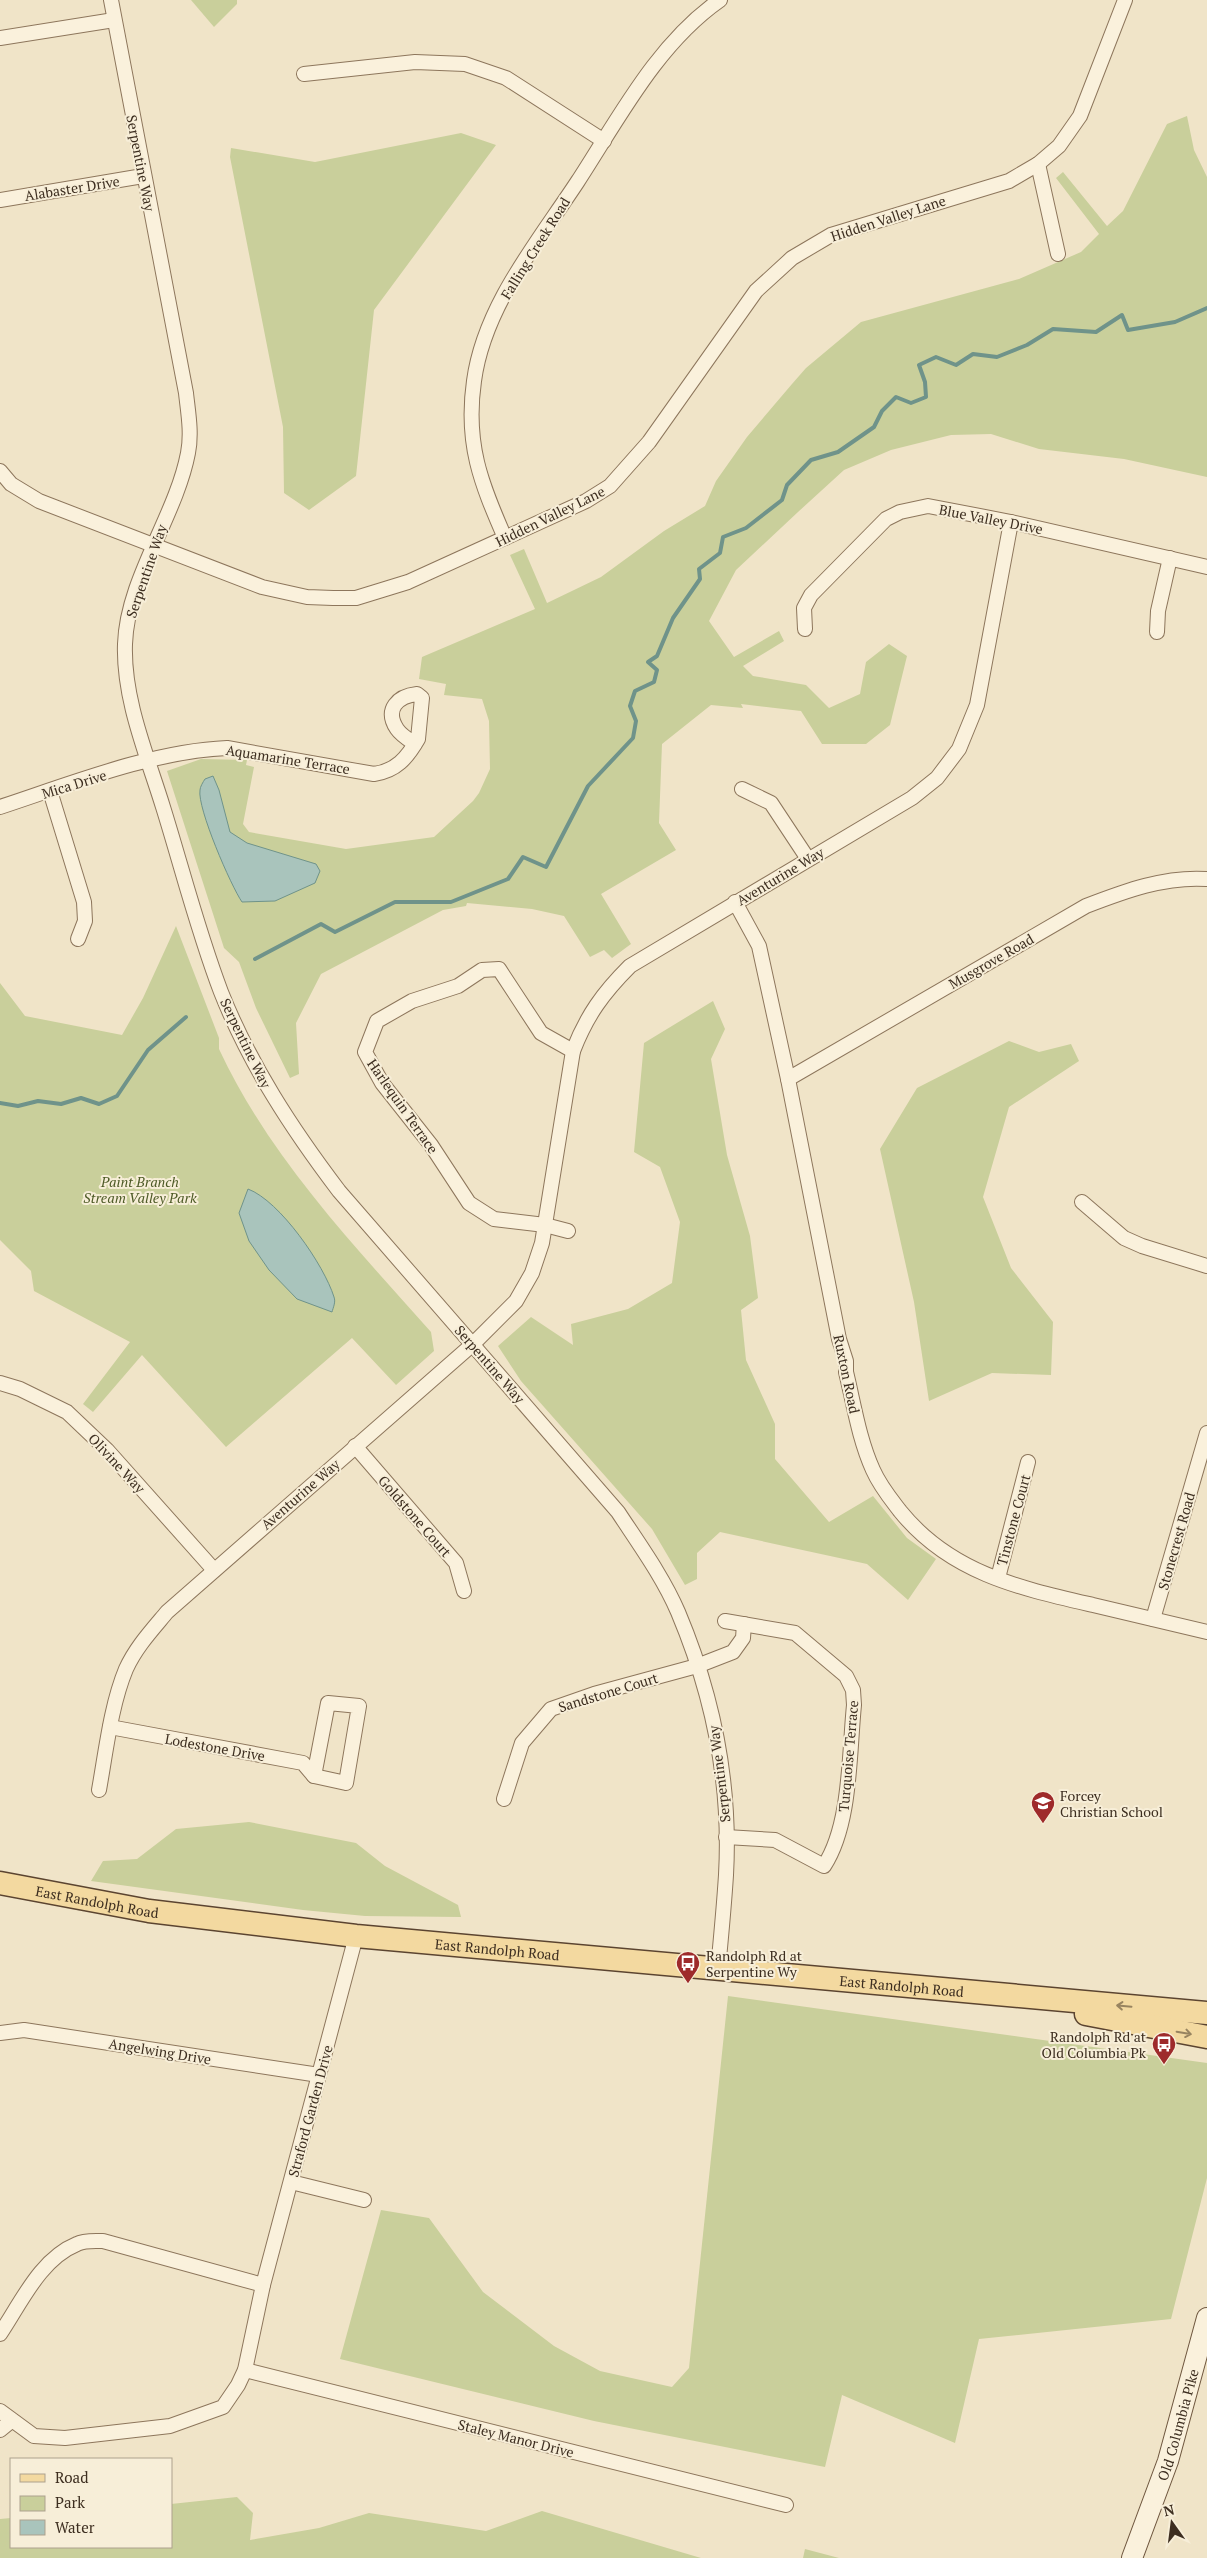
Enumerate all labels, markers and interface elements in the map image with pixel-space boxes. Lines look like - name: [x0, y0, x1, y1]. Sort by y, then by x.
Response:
- street label: Serpentine Way: [122, 113, 160, 214]
- street label: Alabaster Drive: [23, 171, 121, 205]
- street label: Hidden Valley Lane: [828, 190, 948, 246]
- street label: Falling Creek Road: [496, 193, 574, 303]
- street label: Hidden Valley Lane: [492, 481, 608, 551]
- street label: Blue Valley Drive: [937, 500, 1045, 538]
- street label: Serpentine Way: [121, 521, 171, 620]
- street label: Aquamarine Terrace: [225, 740, 351, 778]
- street label: Mica Drive: [39, 765, 109, 803]
- street label: Aventurine Way: [733, 842, 828, 910]
- street label: Musgrove Road: [945, 929, 1037, 993]
- street label: Serpentine Way: [216, 995, 276, 1092]
- street label: Harlequin Terrace: [363, 1055, 443, 1157]
- park label: Paint Branch Stream Valley Park: [83, 1172, 197, 1207]
- street label: Serpentine Way: [451, 1321, 530, 1408]
- street label: Ruxton Road: [829, 1333, 865, 1415]
- street label: Olivine Way: [84, 1429, 150, 1498]
- street label: Aventurine Way: [257, 1454, 344, 1534]
- street label: Goldstone Court: [374, 1471, 456, 1561]
- street label: Tinstone Court: [992, 1471, 1035, 1568]
- street label: Stonecrest Road: [1153, 1490, 1199, 1592]
- street label: Sandstone Court: [556, 1668, 661, 1716]
- street label: Turquoise Terrace: [834, 1699, 862, 1813]
- street label: Serpentine Way: [704, 1723, 734, 1824]
- street label: Lodestone Drive: [163, 1729, 267, 1765]
- place label: Forcey Christian School: [1060, 1786, 1163, 1821]
- school or university icon: Forcey Christian School: [1030, 1790, 1056, 1824]
- street label: East Randolph Road: [34, 1880, 160, 1922]
- street label: East Randolph Road: [434, 1934, 561, 1964]
- place label: Randolph Rd at Serpentine Wy: [706, 1946, 803, 1981]
- bus stop icon: Randolph Rd at Serpentine Wy: [675, 1950, 701, 1984]
- street label: East Randolph Road: [839, 1970, 965, 2000]
- one-way arrow: [1116, 2001, 1132, 2010]
- place label: Randolph Rd at Old Columbia Pk: [1042, 2027, 1147, 2062]
- one-way arrow: [1176, 2028, 1192, 2038]
- bus stop icon: Randolph Rd at Old Columbia Pk: [1151, 2031, 1177, 2065]
- street label: Angelwing Drive: [107, 2034, 213, 2068]
- street label: Straford Garden Drive: [283, 2043, 337, 2179]
- street label: Old Columbia Pike: [1152, 2367, 1202, 2483]
- street label: Staley Manor Drive: [456, 2414, 576, 2462]
- legend: [10, 2458, 172, 2548]
- text: Road: [55, 2467, 88, 2487]
- text: Park: [55, 2492, 85, 2512]
- north arrow: [1147, 2498, 1197, 2548]
- text: N: [1161, 2499, 1177, 2520]
- text: Water: [55, 2517, 95, 2537]

